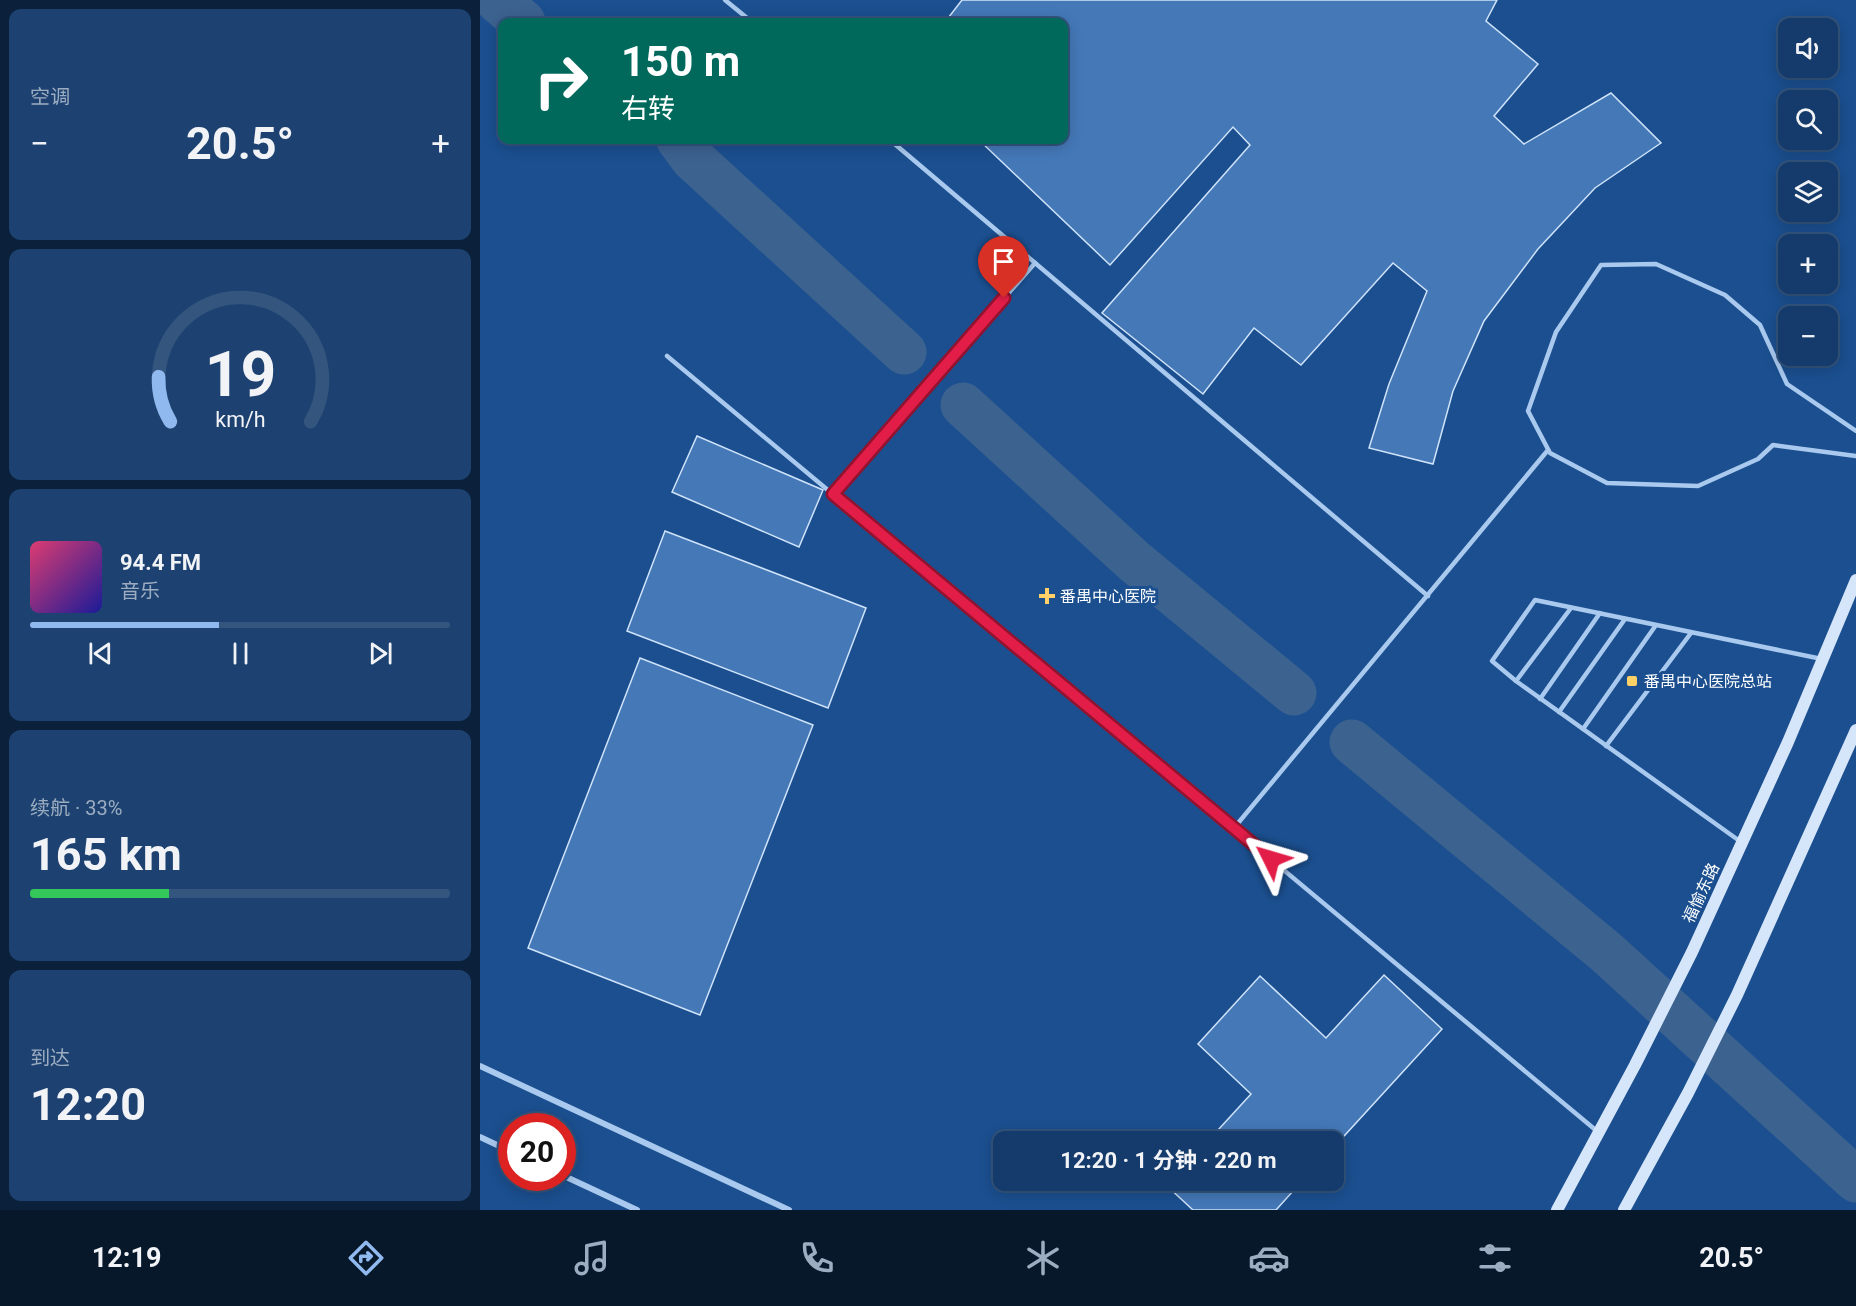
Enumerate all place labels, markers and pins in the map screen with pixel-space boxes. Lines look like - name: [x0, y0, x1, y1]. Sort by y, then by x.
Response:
- pin: [978, 236, 1029, 298]
- marker: 番禺中心医院: [1038, 587, 1056, 605]
- place label: 番禺中心医院: [1060, 587, 1156, 606]
- place label: 番禺中心医院总站: [1644, 672, 1772, 691]
- marker: 番禺中心医院总站: [1625, 674, 1639, 688]

